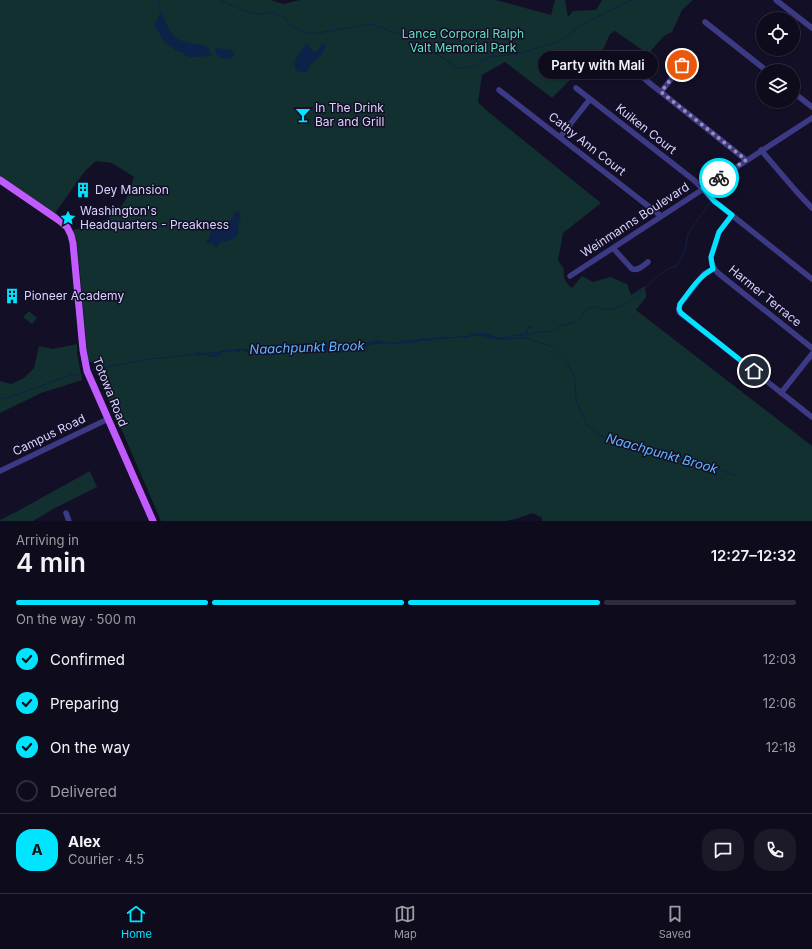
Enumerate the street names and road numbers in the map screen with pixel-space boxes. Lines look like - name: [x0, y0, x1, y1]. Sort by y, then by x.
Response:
- street label: Kuiken Court: [613, 100, 680, 157]
- street label: Cathy Ann Court: [546, 109, 629, 178]
- street label: Weinmanns Boulevard: [578, 179, 692, 260]
- street label: Harmer Terrace: [726, 262, 805, 330]
- street label: Totowa Road: [90, 355, 131, 429]
- street label: Campus Road: [10, 410, 88, 459]

